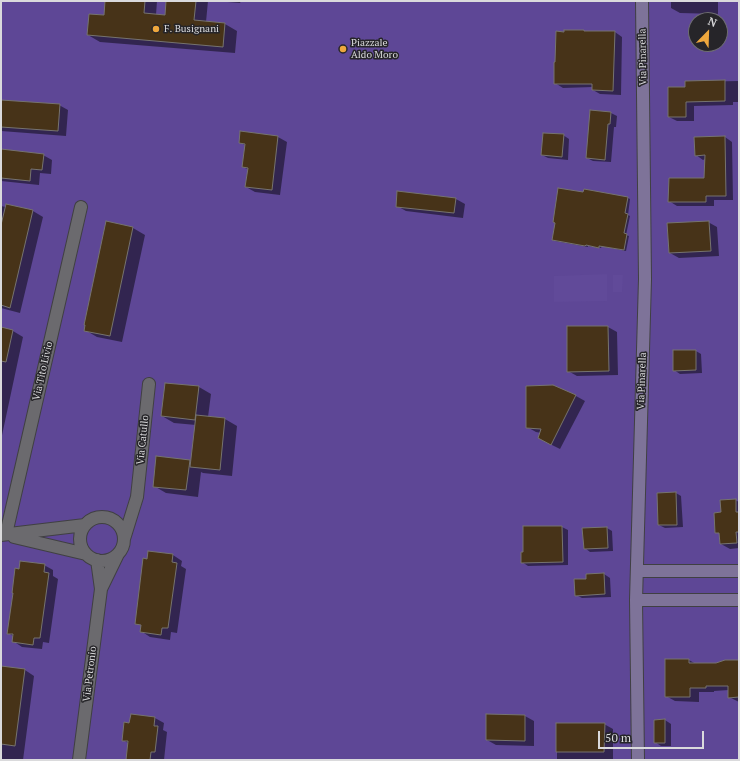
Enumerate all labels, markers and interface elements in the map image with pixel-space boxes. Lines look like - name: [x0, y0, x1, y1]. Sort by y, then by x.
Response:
- north arrow: [688, 12, 728, 52]
- text: N: [706, 14, 719, 30]
- place label: F. Busignani: [164, 23, 219, 35]
- marker: F. Busignani: [151, 24, 161, 34]
- street label: Via Pinarella: [637, 28, 649, 86]
- place label: Piazzale Aldo Moro: [351, 37, 398, 60]
- marker: Piazzale Aldo Moro: [338, 44, 348, 54]
- street label: Via Tito Livio: [30, 340, 56, 402]
- street label: Via Pinarella: [635, 352, 649, 410]
- street label: Via Catullo: [134, 415, 152, 465]
- street label: Via Petronio: [81, 646, 99, 702]
- scale bar: [600, 723, 706, 749]
- text: 50 m: [605, 730, 631, 745]

